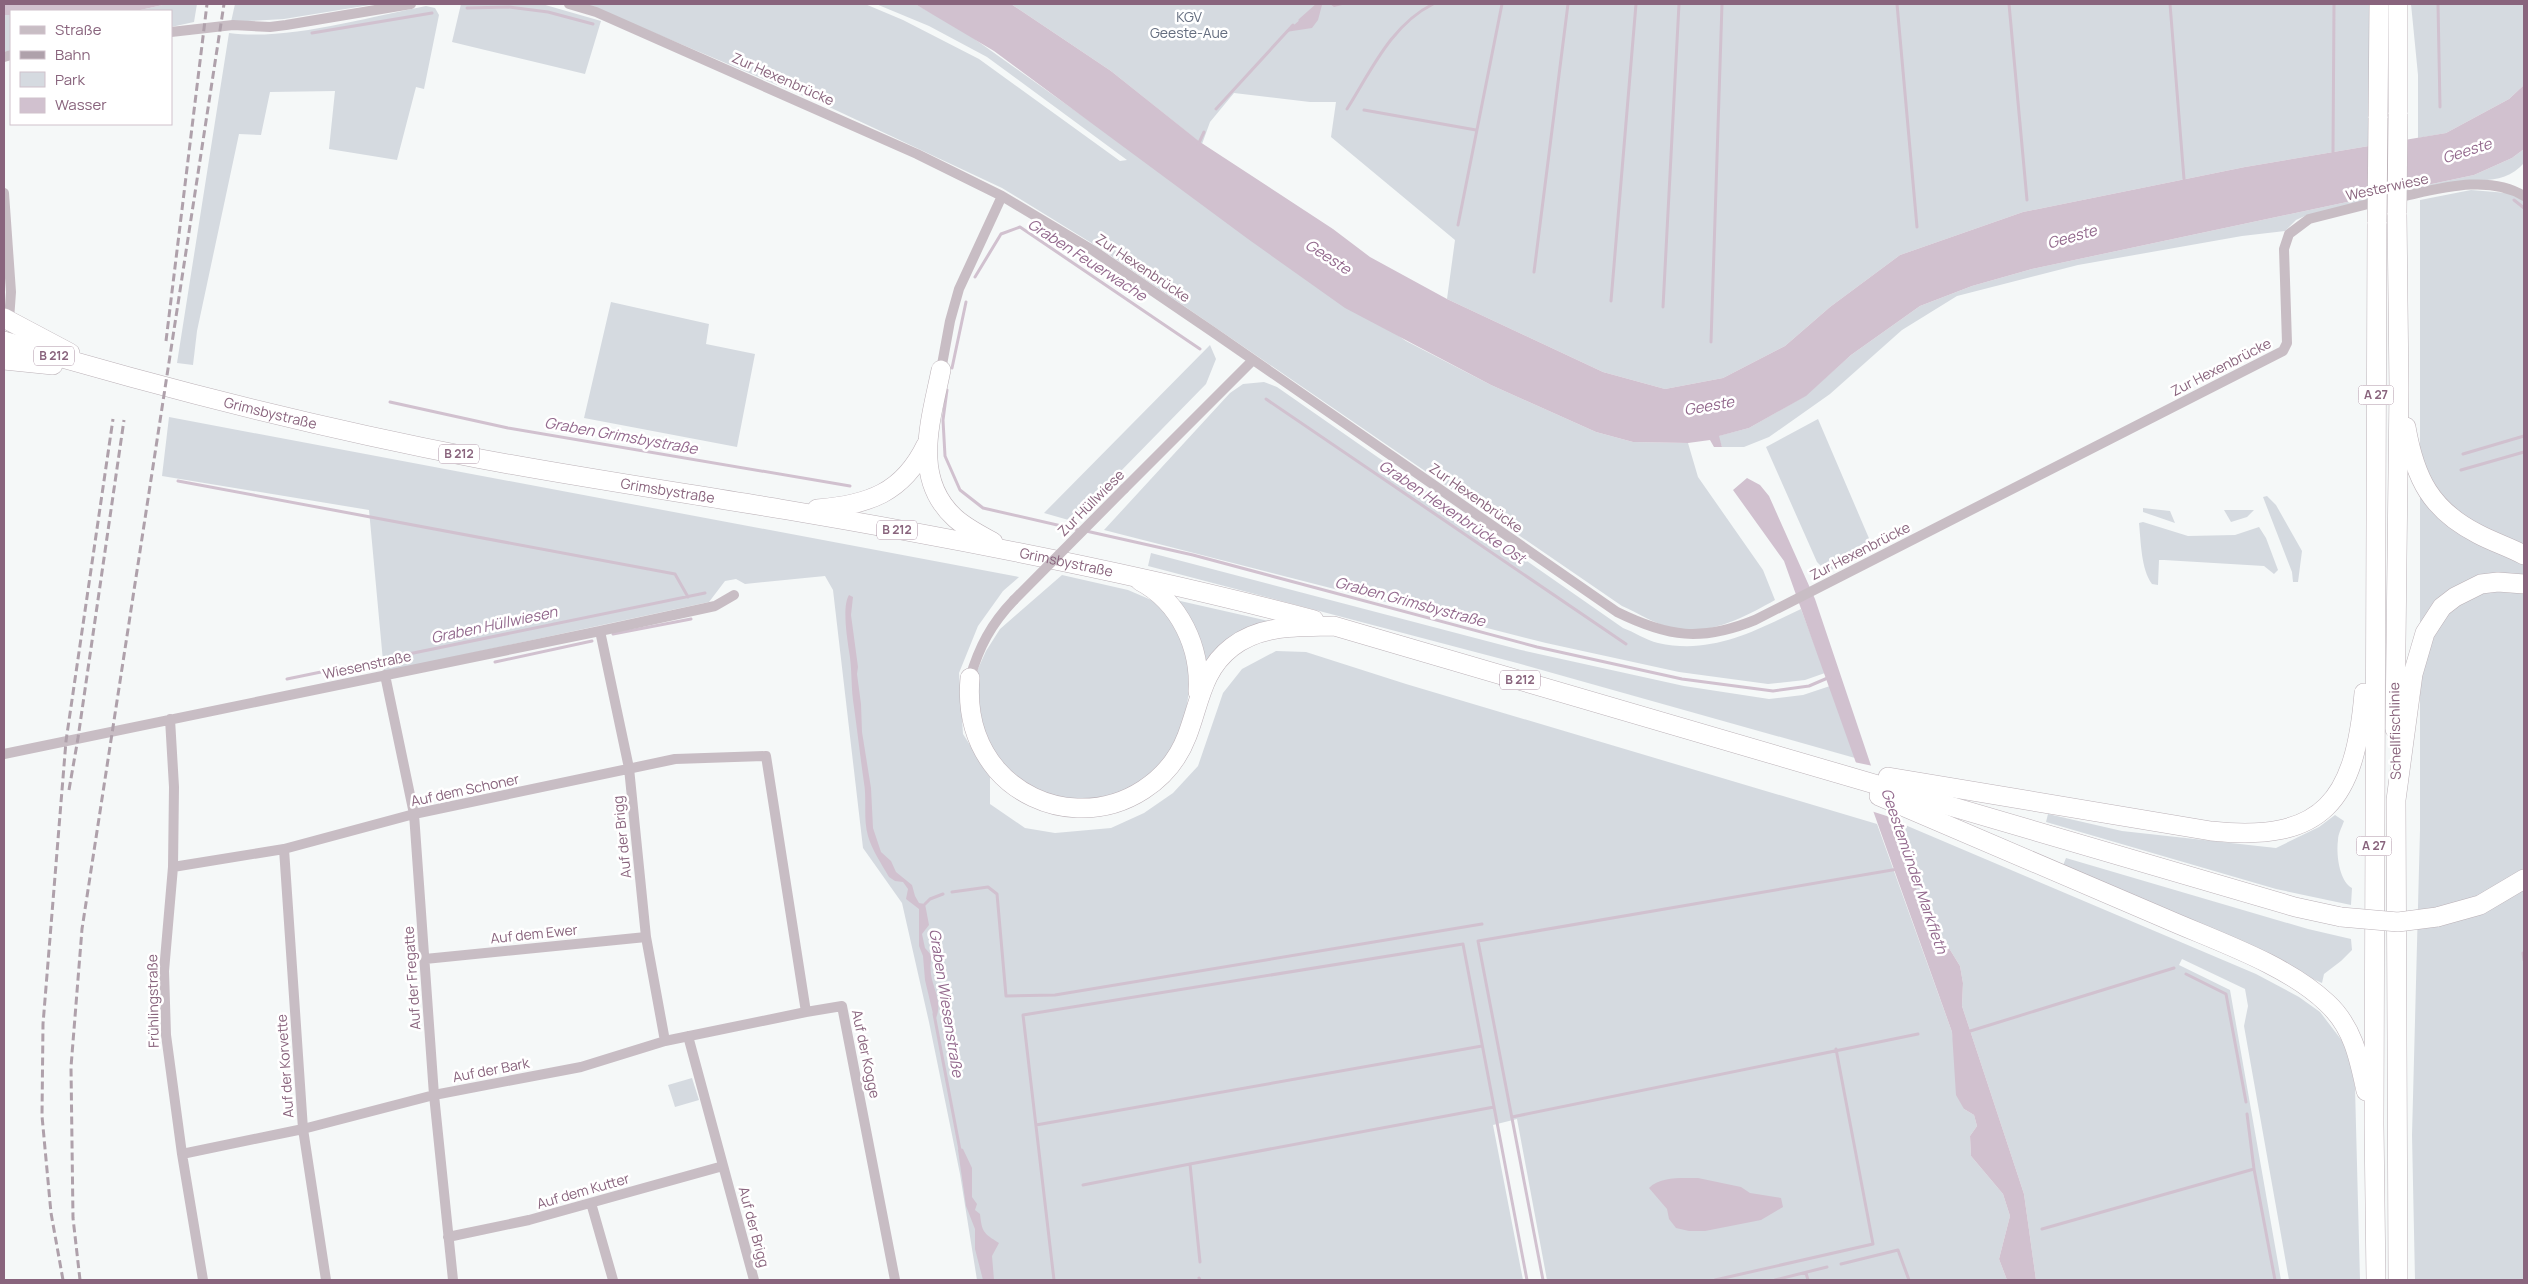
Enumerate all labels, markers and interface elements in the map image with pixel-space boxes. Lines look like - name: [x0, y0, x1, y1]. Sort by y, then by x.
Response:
- park label: KGV Geeste-Aue: [1150, 7, 1228, 42]
- legend: [10, 10, 172, 125]
- text: Straße: [55, 19, 102, 40]
- text: Bahn: [55, 44, 90, 65]
- street label: Zur Hexenbrücke: [729, 47, 837, 110]
- text: Park: [55, 69, 85, 90]
- text: Wasser: [55, 94, 107, 115]
- water label: Geeste: [2440, 132, 2495, 168]
- street label: Westerwiese: [2344, 168, 2430, 205]
- water label: Graben Feuerwache: [1024, 213, 1152, 307]
- water label: Geeste: [2045, 219, 2100, 254]
- street label: Zur Hexenbrücke: [1092, 229, 1194, 306]
- water label: Geeste: [1301, 234, 1356, 280]
- street label: Zur Hexenbrücke: [2167, 333, 2274, 400]
- road number: B 212: [34, 346, 74, 366]
- road number: A 27: [2358, 386, 2394, 404]
- water label: Geeste: [1682, 391, 1737, 420]
- street label: Grimsbystraße: [222, 392, 319, 433]
- water label: Graben Grimsbystraße: [543, 412, 700, 460]
- road number: B 212: [439, 444, 479, 464]
- water label: Graben Hexenbrücke Ost: [1375, 455, 1531, 570]
- street label: Zur Hexenbrücke: [1426, 458, 1527, 537]
- street label: Zur Hüllwiese: [1053, 465, 1128, 540]
- street label: Grimsbystraße: [619, 473, 716, 507]
- street label: Zur Hexenbrücke: [1806, 517, 1913, 584]
- road number: B 212: [877, 520, 917, 540]
- street label: Grimsbystraße: [1018, 543, 1115, 581]
- water label: Graben Grimsbystraße: [1333, 571, 1489, 632]
- water label: Graben Hüllwiesen: [429, 601, 560, 648]
- street label: Wiesenstraße: [321, 646, 413, 683]
- road number: B 212: [1500, 670, 1540, 690]
- street label: Schellfischlinie: [2384, 682, 2405, 780]
- street label: Auf dem Schoner: [409, 769, 521, 810]
- water label: Geestemünder Markfleth: [1876, 785, 1953, 957]
- street label: Auf der Brigg: [608, 795, 635, 879]
- road number: A 27: [2356, 836, 2392, 856]
- street label: Auf dem Ewer: [489, 919, 578, 948]
- street label: Auf der Fregatte: [398, 925, 425, 1031]
- water label: Graben Wiesenstraße: [924, 927, 969, 1080]
- street label: Frühlingstraße: [142, 954, 163, 1048]
- street label: Auf der Kogge: [848, 1008, 885, 1100]
- street label: Auf der Korvette: [271, 1014, 298, 1119]
- street label: Auf der Bark: [451, 1053, 532, 1086]
- street label: Auf dem Kutter: [534, 1168, 631, 1213]
- street label: Auf der Brigg: [735, 1184, 774, 1269]

